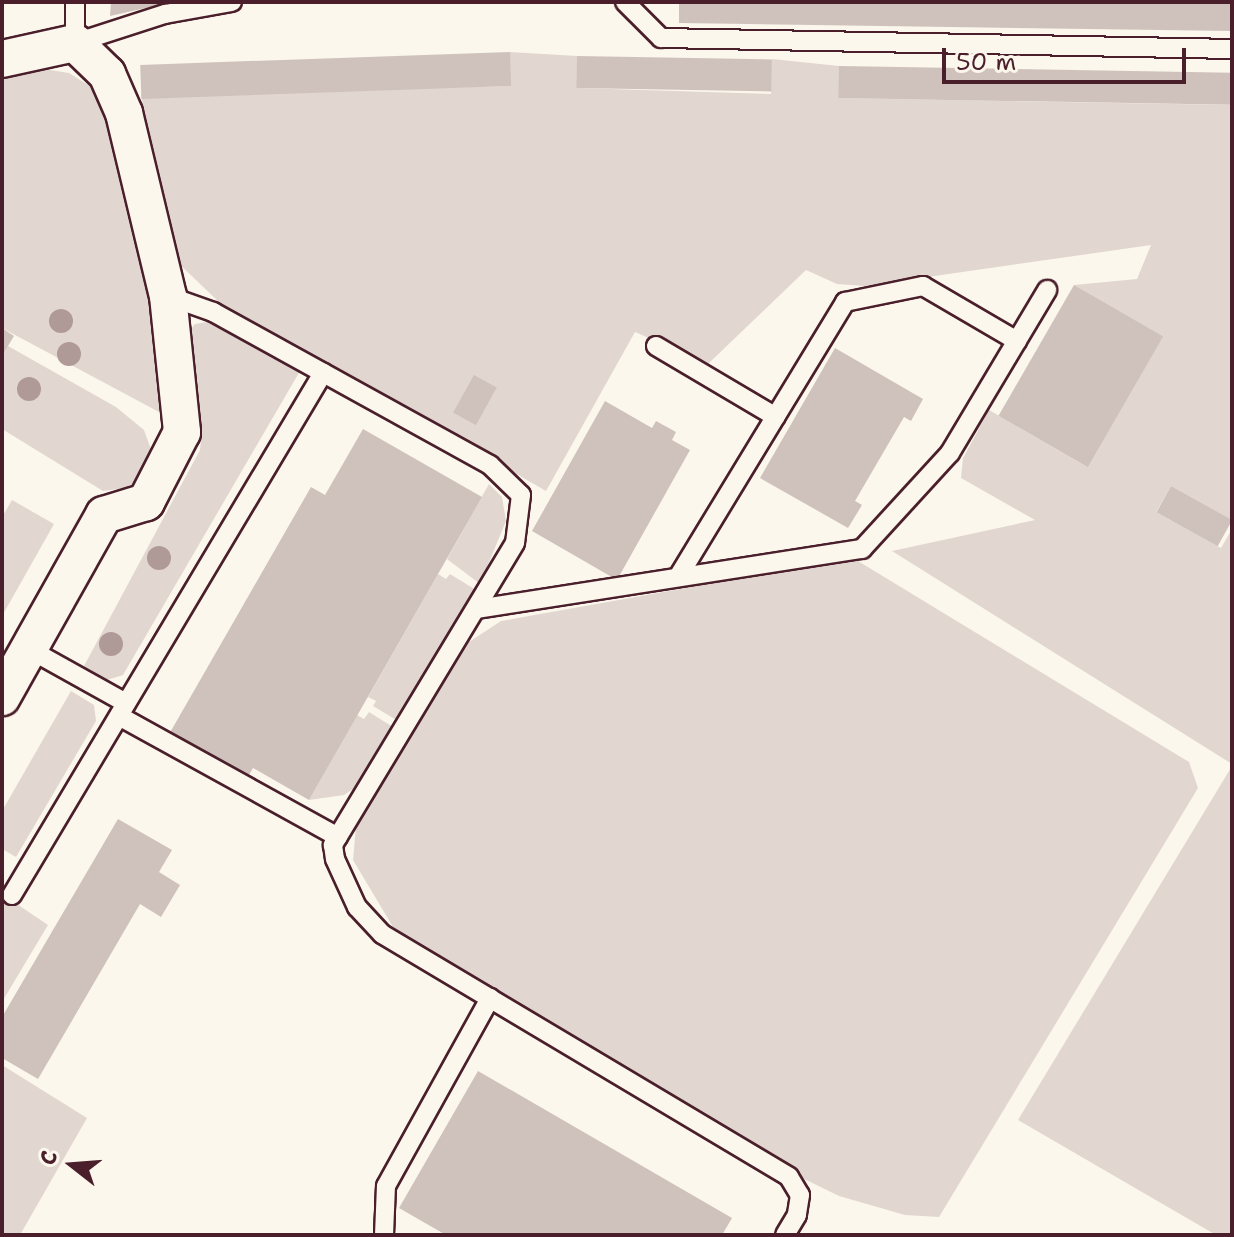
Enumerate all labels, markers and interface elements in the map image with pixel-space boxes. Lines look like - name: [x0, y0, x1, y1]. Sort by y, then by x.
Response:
- scale bar: [946, 32, 1190, 82]
- text: 50 m: [956, 46, 1016, 78]
- north arrow: [32, 1125, 112, 1205]
- text: С: [33, 1147, 64, 1169]

